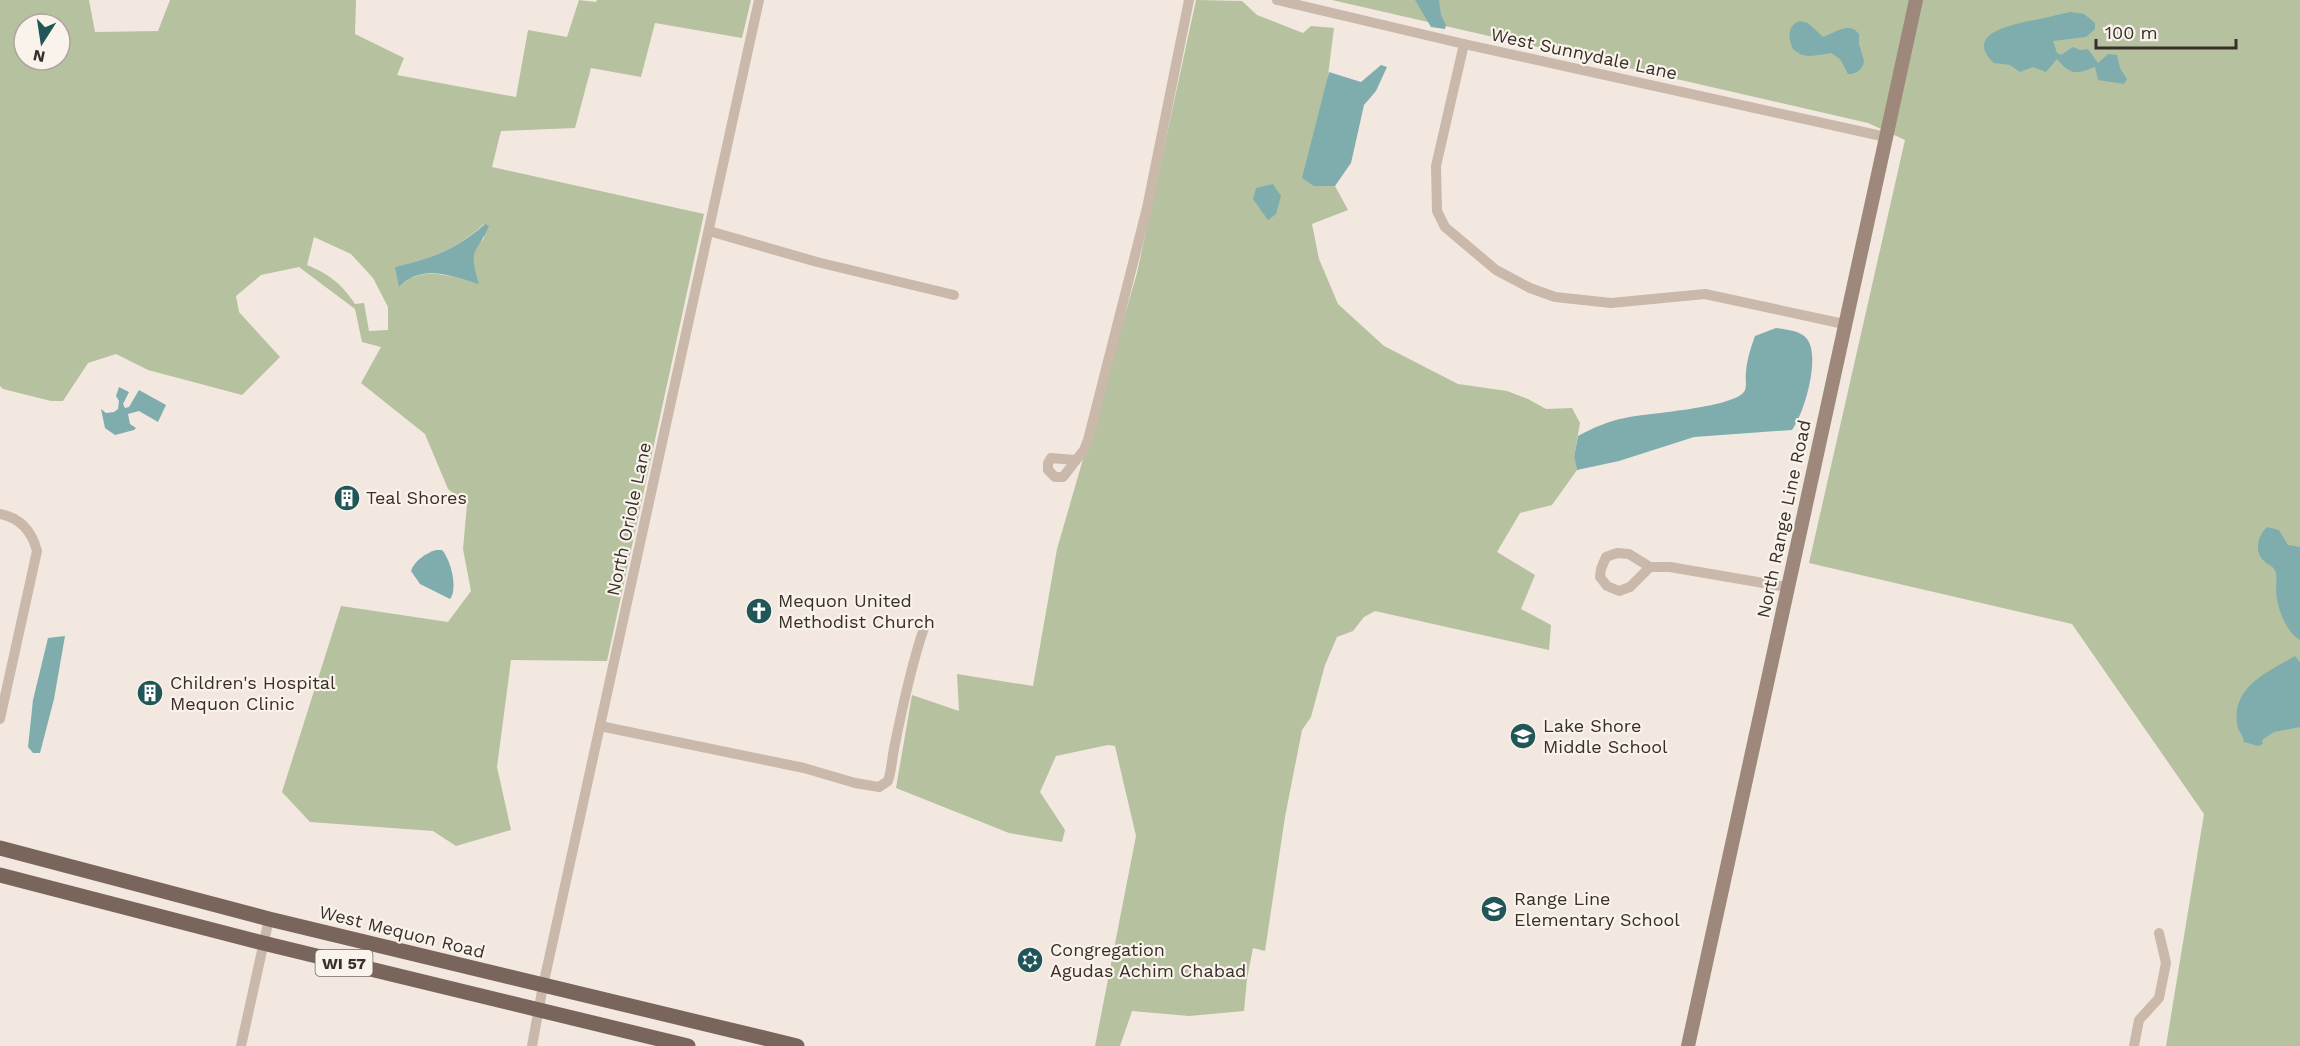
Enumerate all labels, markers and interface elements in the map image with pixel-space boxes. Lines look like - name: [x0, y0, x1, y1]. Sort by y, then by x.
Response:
- north arrow: [12, 12, 72, 72]
- scale bar: [2096, 12, 2236, 50]
- text: 100 m: [2105, 22, 2158, 43]
- street label: West Sunnydale Lane: [1489, 23, 1679, 84]
- text: N: [31, 46, 47, 67]
- street label: North Range Line Road: [1752, 418, 1815, 620]
- street label: North Oriole Lane: [602, 440, 655, 598]
- building icon: Teal Shores: [332, 483, 362, 513]
- place label: Teal Shores: [366, 487, 467, 508]
- place label: Mequon United Methodist Church: [778, 590, 935, 632]
- church icon: Mequon United Methodist Church: [744, 596, 774, 626]
- place label: Children's Hospital Mequon Clinic: [170, 672, 336, 714]
- building icon: Children's Hospital Mequon Clinic: [135, 678, 165, 708]
- place label: Lake Shore Middle School: [1543, 715, 1668, 757]
- school or university icon: Lake Shore Middle School: [1508, 721, 1538, 751]
- place label: Range Line Elementary School: [1514, 888, 1680, 930]
- school or university icon: Range Line Elementary School: [1479, 894, 1509, 924]
- street label: West Mequon Road: [317, 901, 487, 962]
- place label: Congregation Agudas Achim Chabad: [1050, 939, 1246, 981]
- synagogue icon: Congregation Agudas Achim Chabad: [1015, 945, 1045, 975]
- road number: WI 57: [316, 950, 372, 976]

